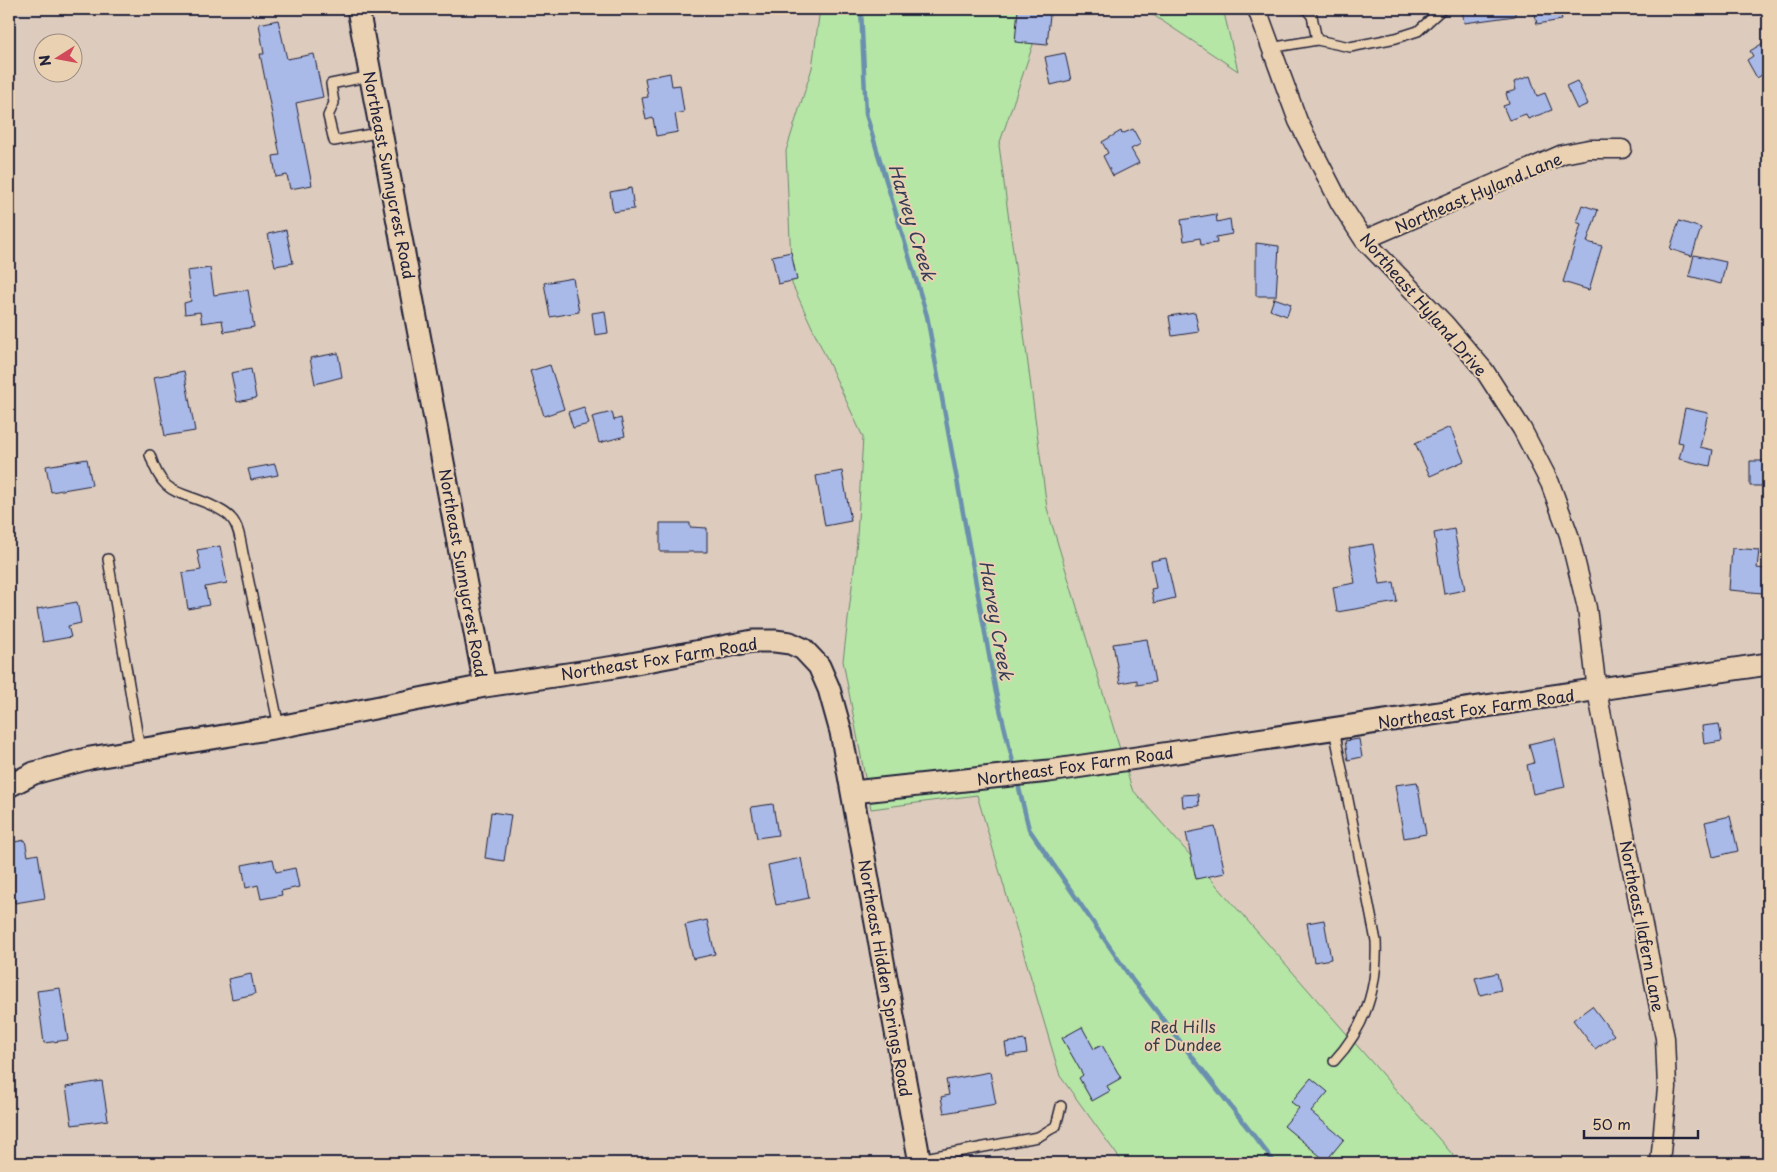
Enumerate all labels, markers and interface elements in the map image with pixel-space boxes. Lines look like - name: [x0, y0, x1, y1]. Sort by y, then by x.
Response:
- north arrow: [32, 32, 82, 82]
- text: N: [33, 53, 56, 68]
- street label: Northeast Sunnycrest Road: [358, 69, 422, 281]
- street label: Northeast Hyland Lane: [1391, 146, 1565, 238]
- water label: Harvey Creek: [882, 160, 944, 285]
- street label: Northeast Hyland Drive: [1355, 227, 1493, 381]
- street label: Northeast Sunnycrest Road: [434, 467, 494, 679]
- water label: Harvey Creek: [973, 558, 1021, 683]
- street label: Northeast Fox Farm Road: [559, 631, 759, 685]
- street label: Northeast Fox Farm Road: [1376, 682, 1576, 734]
- street label: Northeast Fox Farm Road: [975, 739, 1175, 791]
- street label: Northeast Ilafern Lane: [1615, 838, 1671, 1014]
- street label: Northeast Hidden Springs Road: [853, 857, 919, 1099]
- park label: Red Hills of Dundee: [1144, 1014, 1222, 1056]
- scale bar: [1584, 1107, 1698, 1139]
- text: 50 m: [1592, 1112, 1631, 1135]

